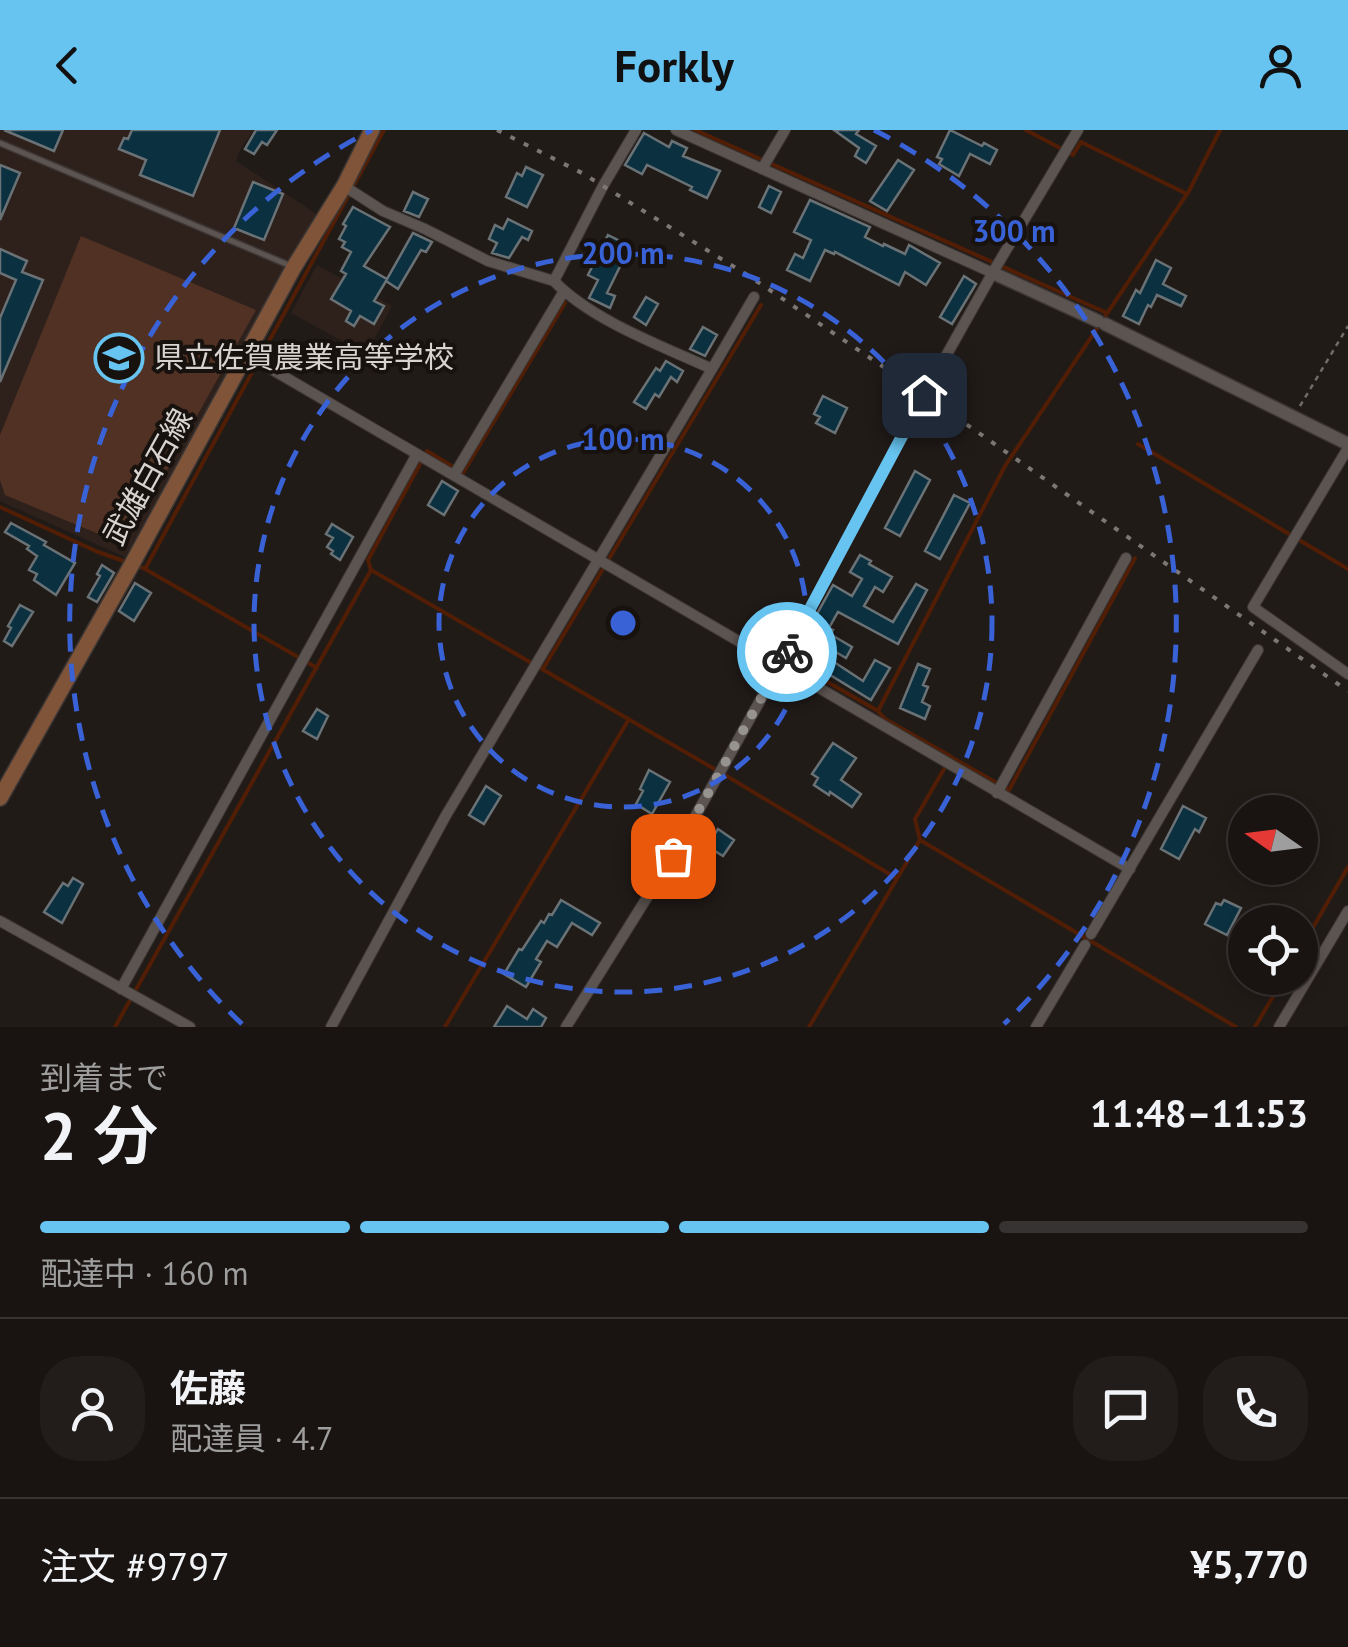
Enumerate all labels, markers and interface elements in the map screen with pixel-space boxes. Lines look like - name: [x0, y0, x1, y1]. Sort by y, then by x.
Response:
- text: Forkly: [614, 36, 734, 94]
- icon: back: [40, 38, 95, 93]
- icon: person: [1253, 38, 1308, 93]
- text: 300 m: [973, 211, 1055, 250]
- text: 200 m: [582, 233, 664, 272]
- school or university icon: 県立佐賀農業高等学校: [93, 332, 145, 384]
- place label: 県立佐賀農業高等学校: [154, 337, 454, 376]
- pin: [882, 353, 967, 438]
- icon: home: [897, 368, 952, 423]
- street label: 武雄白石線: [93, 401, 200, 551]
- text: 100 m: [582, 419, 664, 458]
- courier: [737, 602, 837, 702]
- centre of rings: [605, 605, 641, 641]
- icon: bike: [760, 625, 815, 680]
- north arrow: [1228, 795, 1318, 885]
- map controls: [1228, 795, 1318, 995]
- pin: [631, 814, 716, 899]
- icon: bag: [646, 829, 701, 884]
- button: locate: [1228, 905, 1318, 995]
- text: 到着まで: [40, 1056, 168, 1098]
- text: 11:48–11:53: [1090, 1088, 1308, 1137]
- text: 2 分: [40, 1093, 158, 1177]
- text: 配達中 · 160 m: [40, 1252, 248, 1294]
- button: person: [40, 1356, 145, 1461]
- button: chat: [1073, 1356, 1178, 1461]
- button: phone: [1203, 1356, 1308, 1461]
- text: 佐藤: [170, 1363, 246, 1412]
- text: 配達員 · 4.7: [170, 1417, 333, 1459]
- text: ¥5,770: [1191, 1539, 1308, 1588]
- text: 注文 #9797: [40, 1541, 230, 1590]

